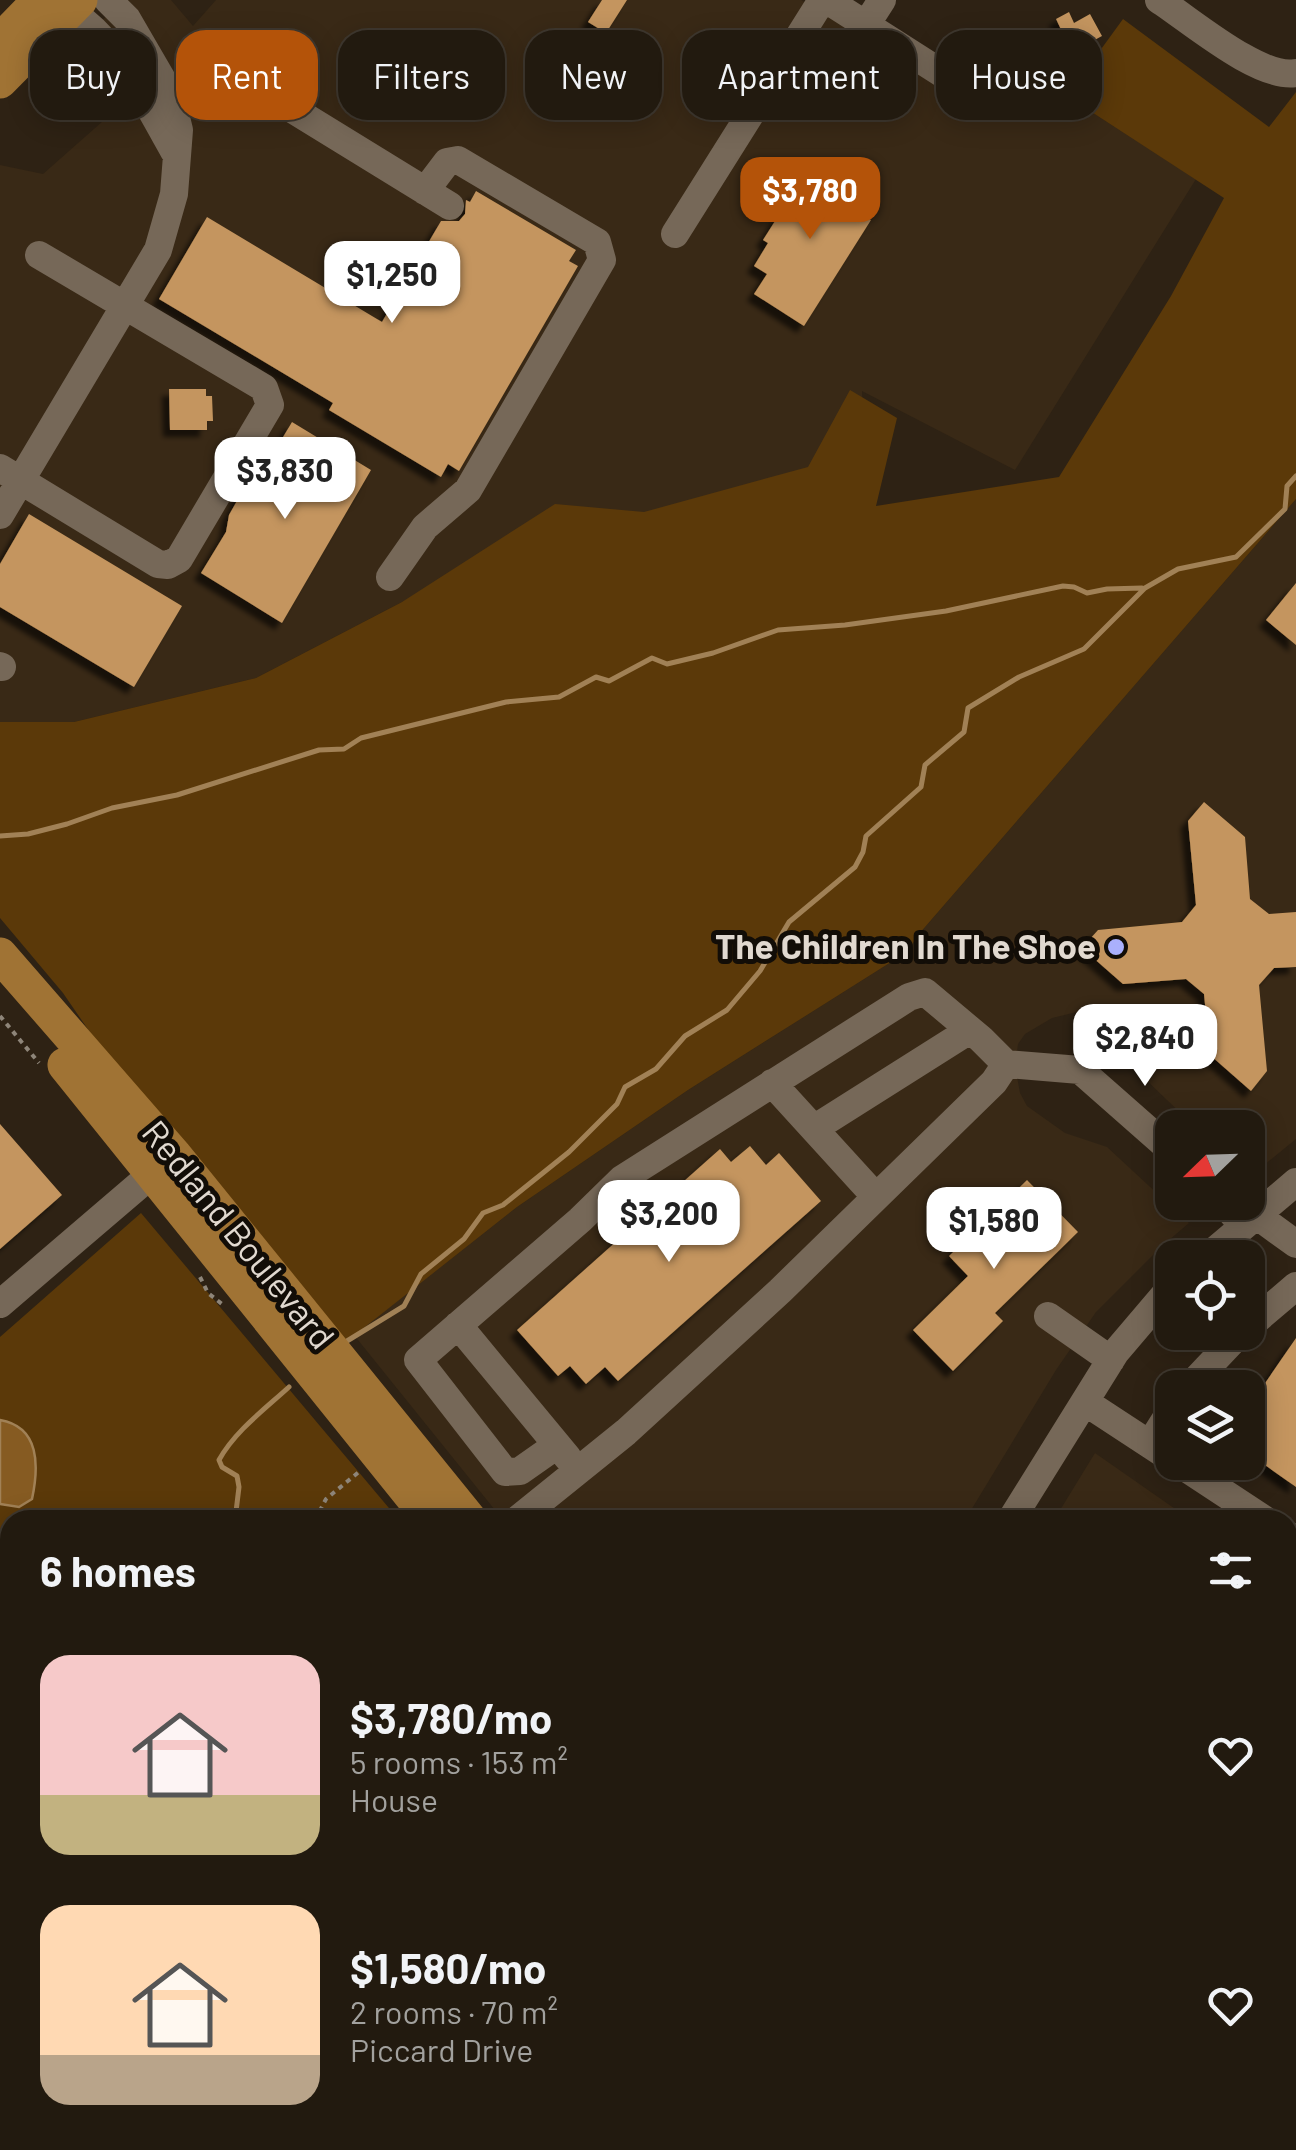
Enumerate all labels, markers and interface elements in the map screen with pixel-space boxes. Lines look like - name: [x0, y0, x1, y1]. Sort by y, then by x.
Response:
- chip: Buy: [30, 30, 156, 120]
- chip: Rent: [176, 30, 318, 120]
- chip: Filters: [338, 30, 505, 120]
- chip: New: [525, 30, 662, 120]
- chip: Apartment: [682, 30, 916, 120]
- chip: House: [936, 30, 1102, 120]
- pin: $3,780: [729, 157, 891, 242]
- text: $3,780: [762, 170, 858, 208]
- pin: $1,250: [311, 241, 473, 326]
- text: $1,250: [346, 254, 438, 292]
- pin: $3,830: [204, 437, 366, 522]
- text: $3,830: [237, 450, 333, 488]
- place label: The Children In The Shoe: [715, 924, 1096, 966]
- marker: The Children In The Shoe: [1105, 936, 1127, 958]
- pin: $2,840: [1064, 1004, 1226, 1089]
- text: $2,840: [1095, 1017, 1195, 1055]
- north arrow: [1155, 1110, 1265, 1220]
- map controls: [1155, 1110, 1265, 1480]
- street label: Redland Boulevard: [135, 1111, 344, 1356]
- pin: $3,200: [588, 1180, 750, 1265]
- pin: $1,580: [913, 1187, 1075, 1272]
- text: $3,200: [620, 1193, 718, 1231]
- text: $1,580: [949, 1200, 1039, 1238]
- button: locate: [1155, 1240, 1265, 1350]
- button: layers: [1155, 1370, 1265, 1480]
- icon: filters: [1203, 1543, 1258, 1598]
- text: 6 homes: [40, 1545, 196, 1595]
- text: $3,780/mo: [350, 1692, 552, 1742]
- icon: home: [120, 1695, 240, 1815]
- icon: heart: [1203, 1728, 1258, 1783]
- text: 5 rooms · 153 m²: [350, 1742, 568, 1780]
- text: House: [350, 1780, 438, 1818]
- text: $1,580/mo: [350, 1942, 546, 1992]
- icon: home: [120, 1945, 240, 2065]
- icon: heart: [1203, 1978, 1258, 2033]
- text: 2 rooms · 70 m²: [350, 1992, 558, 2030]
- text: Piccard Drive: [350, 2030, 533, 2068]

